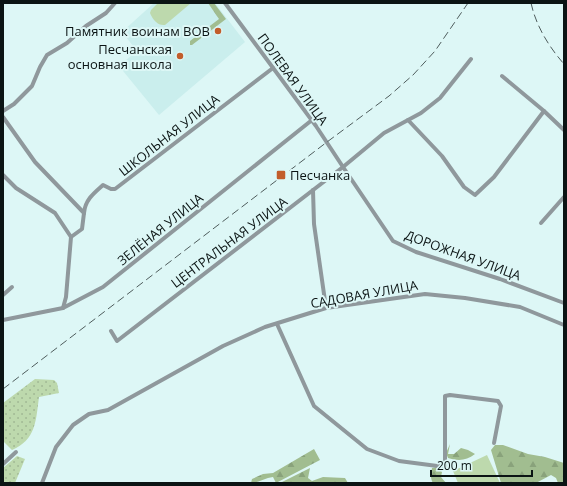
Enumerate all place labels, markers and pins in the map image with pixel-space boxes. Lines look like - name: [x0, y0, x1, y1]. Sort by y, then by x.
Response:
- place label: Памятник воинам ВОВ: [65, 22, 210, 40]
- marker: Памятник воинам ВОВ: [213, 26, 223, 36]
- place label: Песчанская основная школа: [68, 40, 172, 73]
- marker: Песчанская основная школа: [175, 51, 185, 61]
- place label: Песчанка: [290, 166, 350, 184]
- marker: Песчанка: [275, 169, 287, 181]

